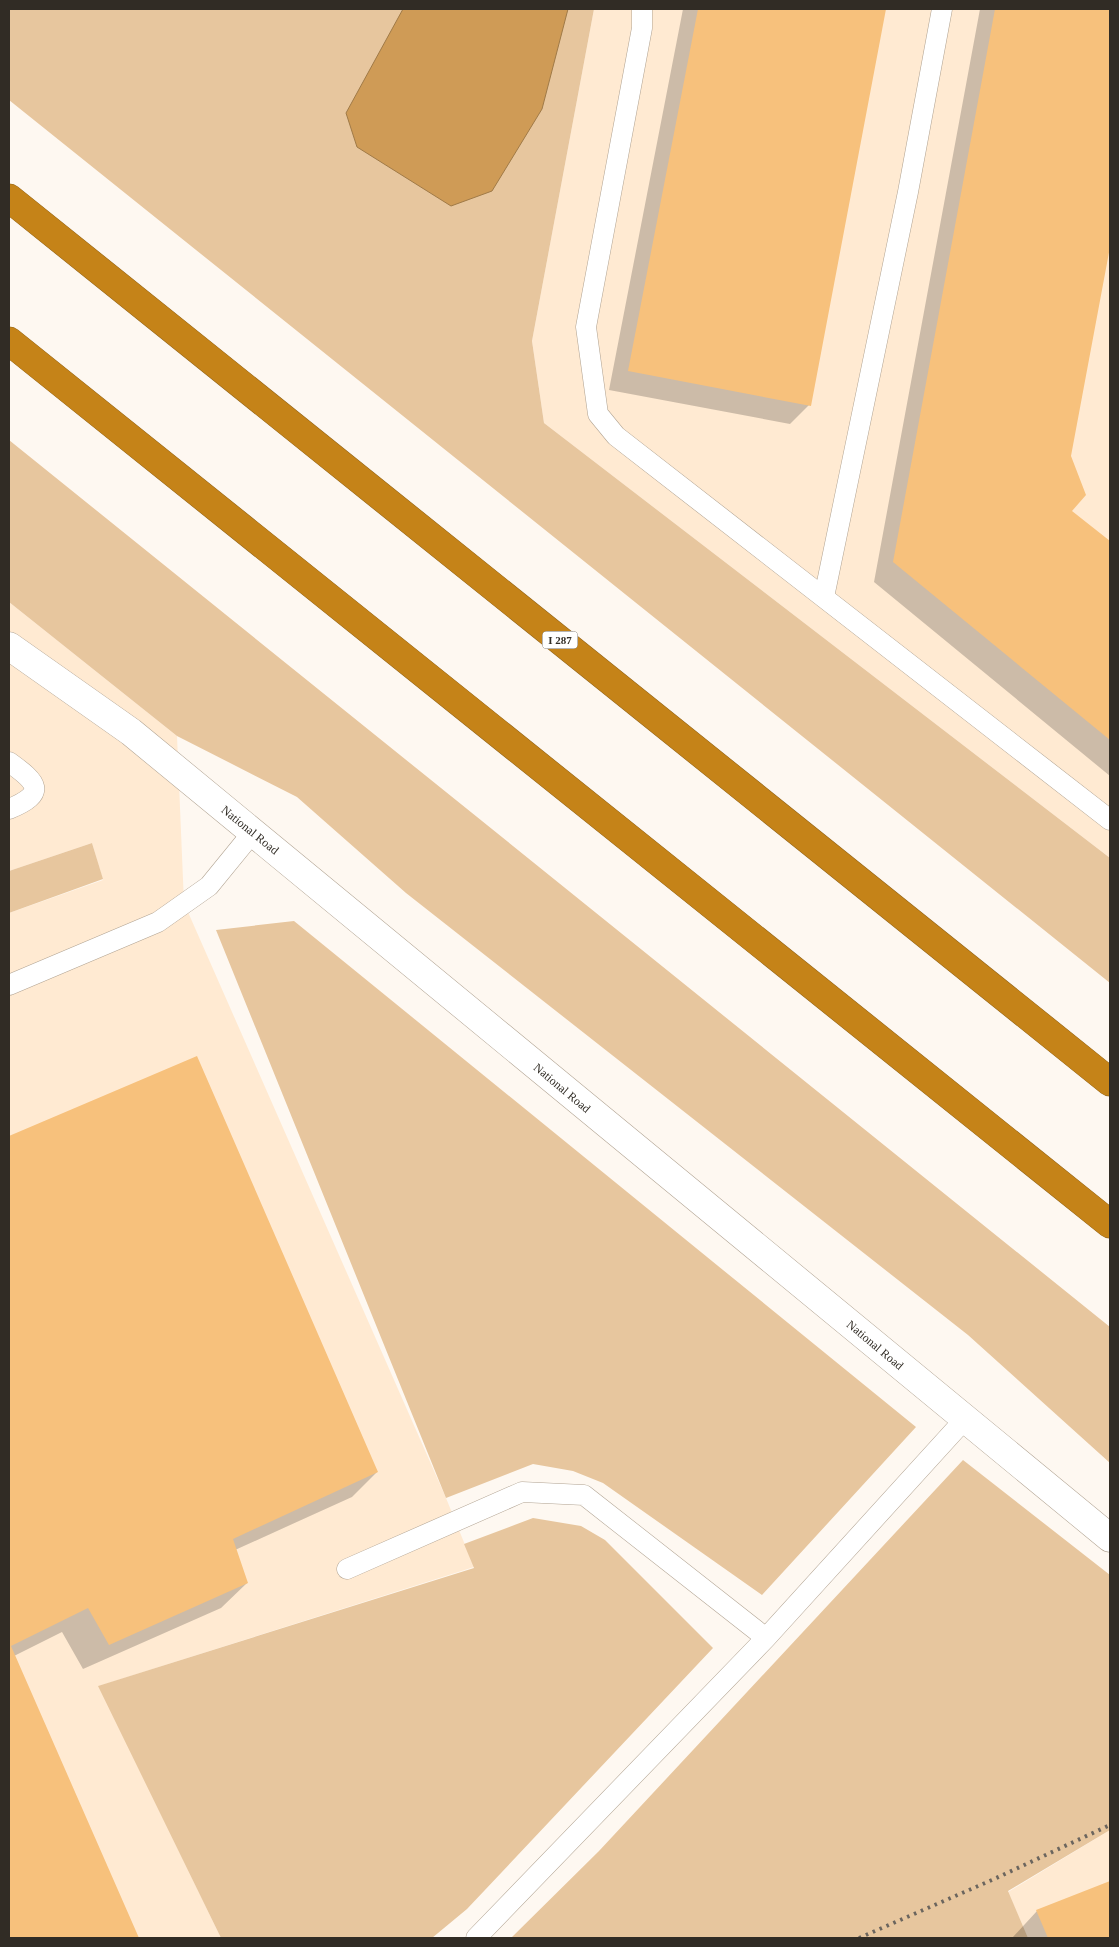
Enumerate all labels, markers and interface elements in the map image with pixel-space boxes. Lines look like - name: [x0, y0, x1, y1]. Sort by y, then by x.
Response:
- road number: I 287: [542, 632, 578, 648]
- street label: National Road: [219, 803, 281, 857]
- street label: National Road: [531, 1060, 593, 1116]
- street label: National Road: [844, 1317, 906, 1373]

